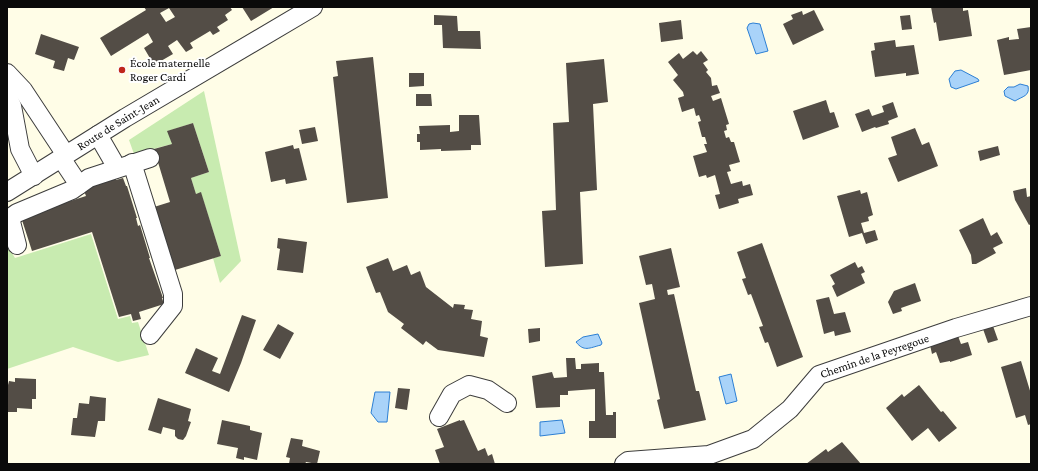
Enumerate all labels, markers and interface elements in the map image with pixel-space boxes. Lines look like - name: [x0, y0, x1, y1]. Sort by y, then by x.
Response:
- place label: École maternelle Roger Cardi: [130, 56, 210, 84]
- marker: École maternelle Roger Cardi: [117, 65, 127, 75]
- street label: Route de Saint-Jean: [74, 92, 162, 153]
- street label: Chemin de la Peyregoue: [818, 331, 931, 381]

